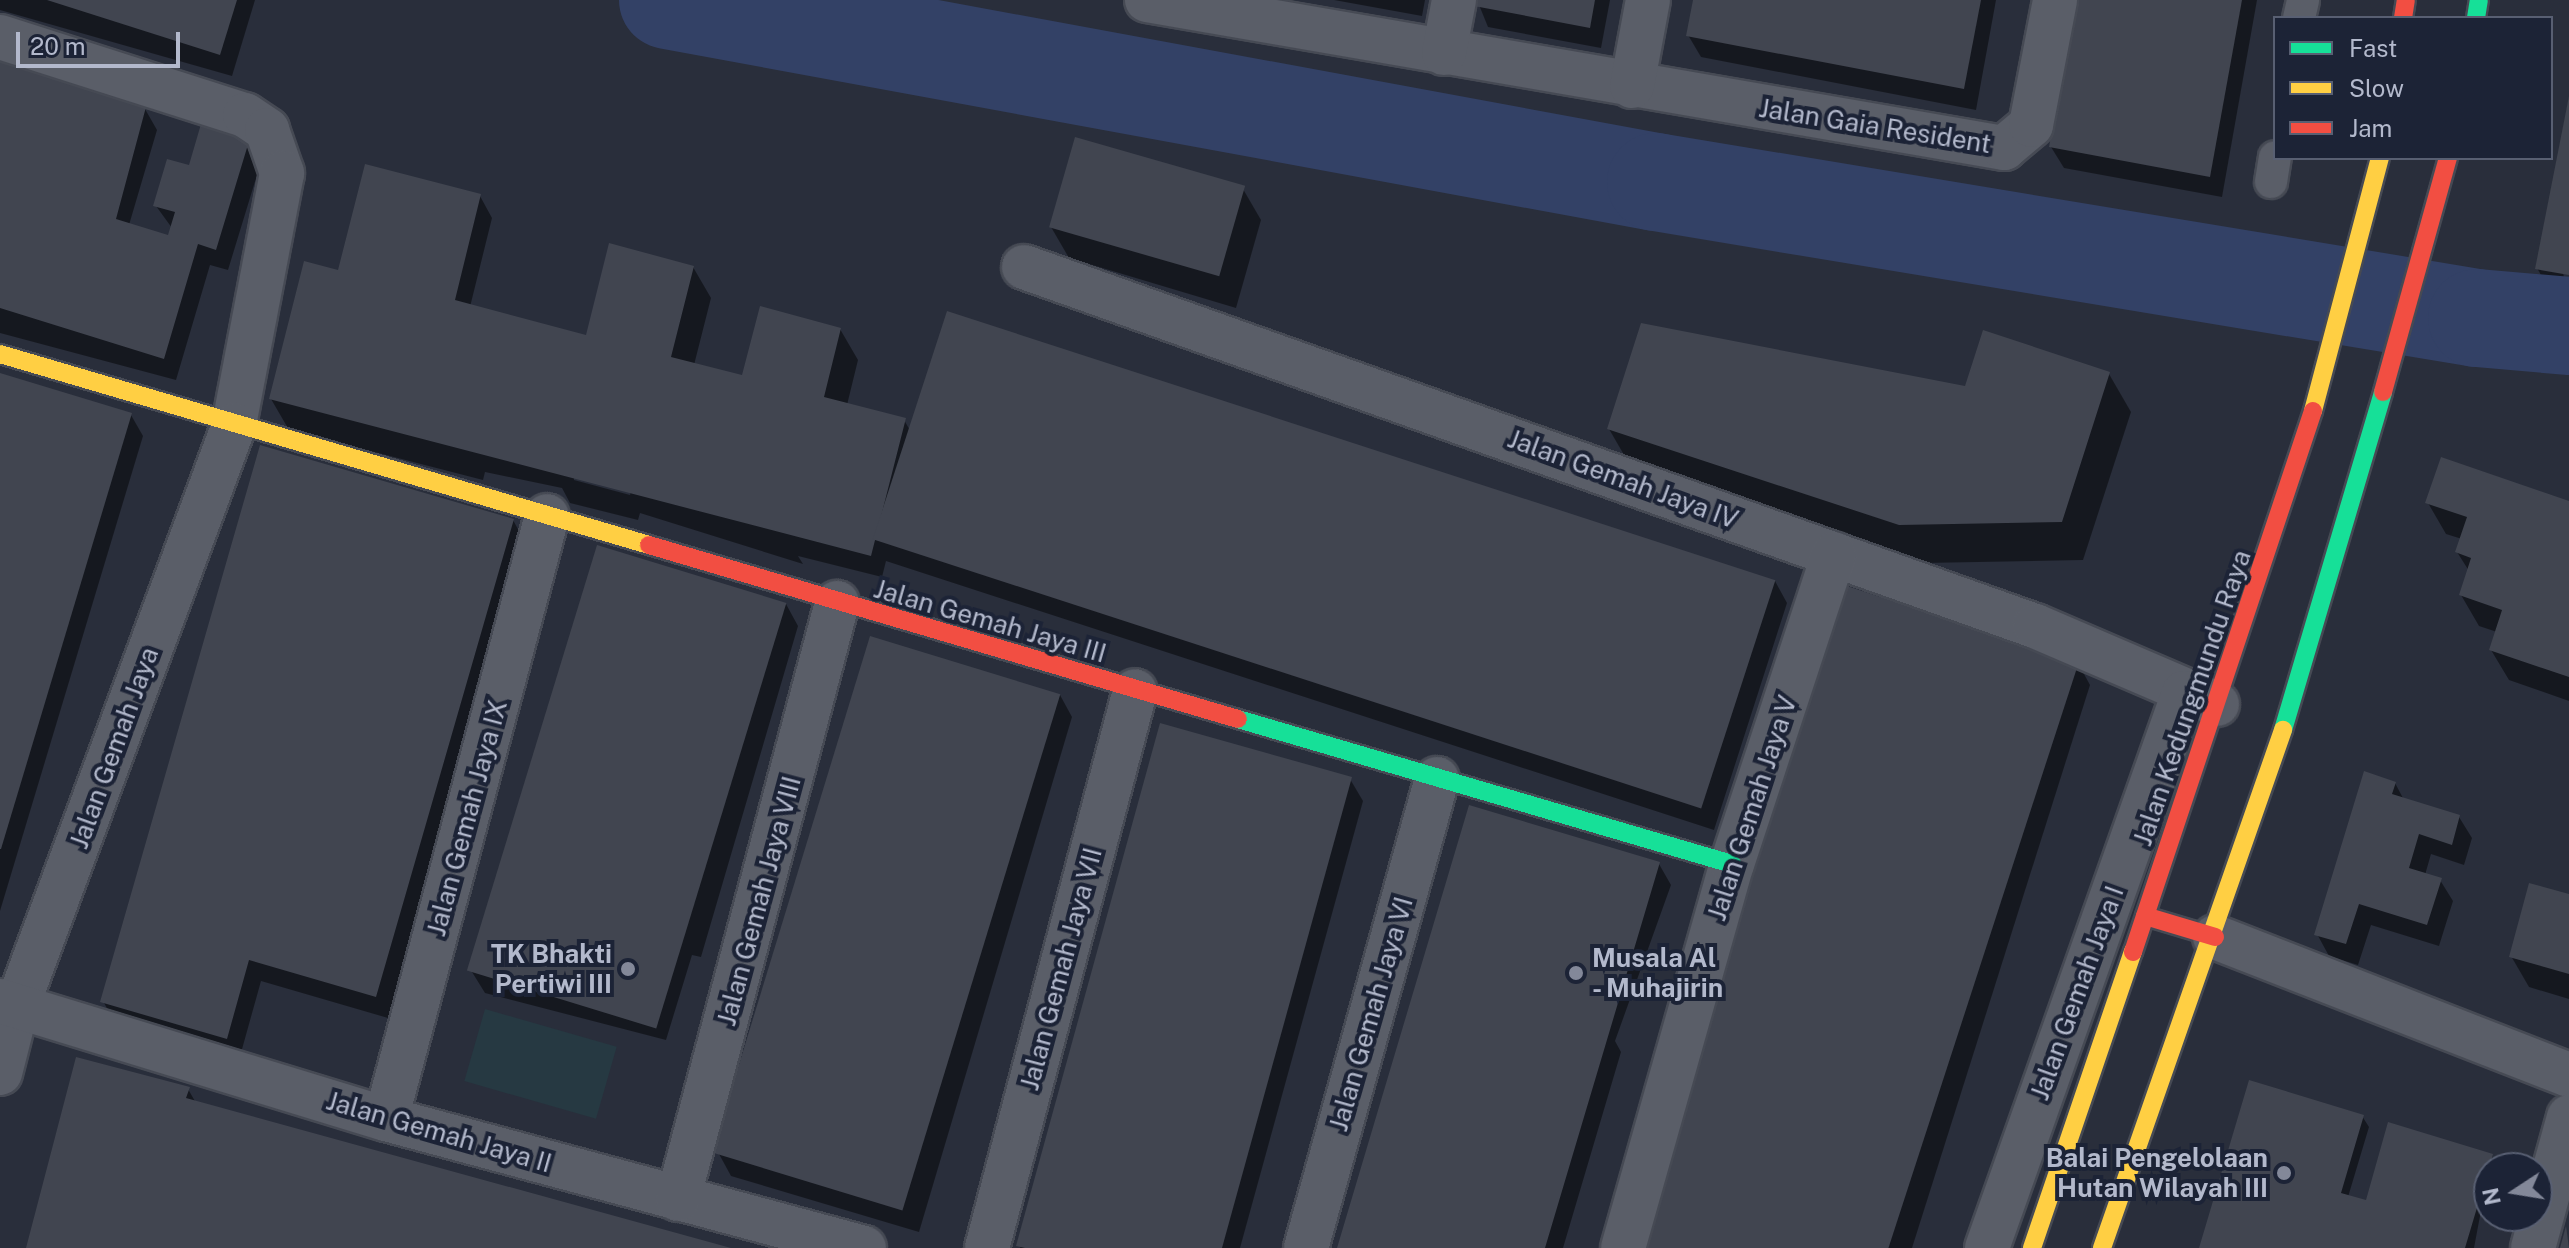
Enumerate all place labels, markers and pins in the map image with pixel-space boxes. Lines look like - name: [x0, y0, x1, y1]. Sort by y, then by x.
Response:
- place label: TK Bhakti Pertiwi III: [491, 938, 612, 1000]
- place label: Musala Al - Muhajirin: [1592, 942, 1725, 1004]
- marker: TK Bhakti Pertiwi III: [619, 960, 637, 978]
- marker: Musala Al - Muhajirin: [1567, 964, 1585, 982]
- place label: Balai Pengelolaan Hutan Wilayah III: [2046, 1142, 2268, 1204]
- marker: Balai Pengelolaan Hutan Wilayah III: [2275, 1164, 2293, 1182]

